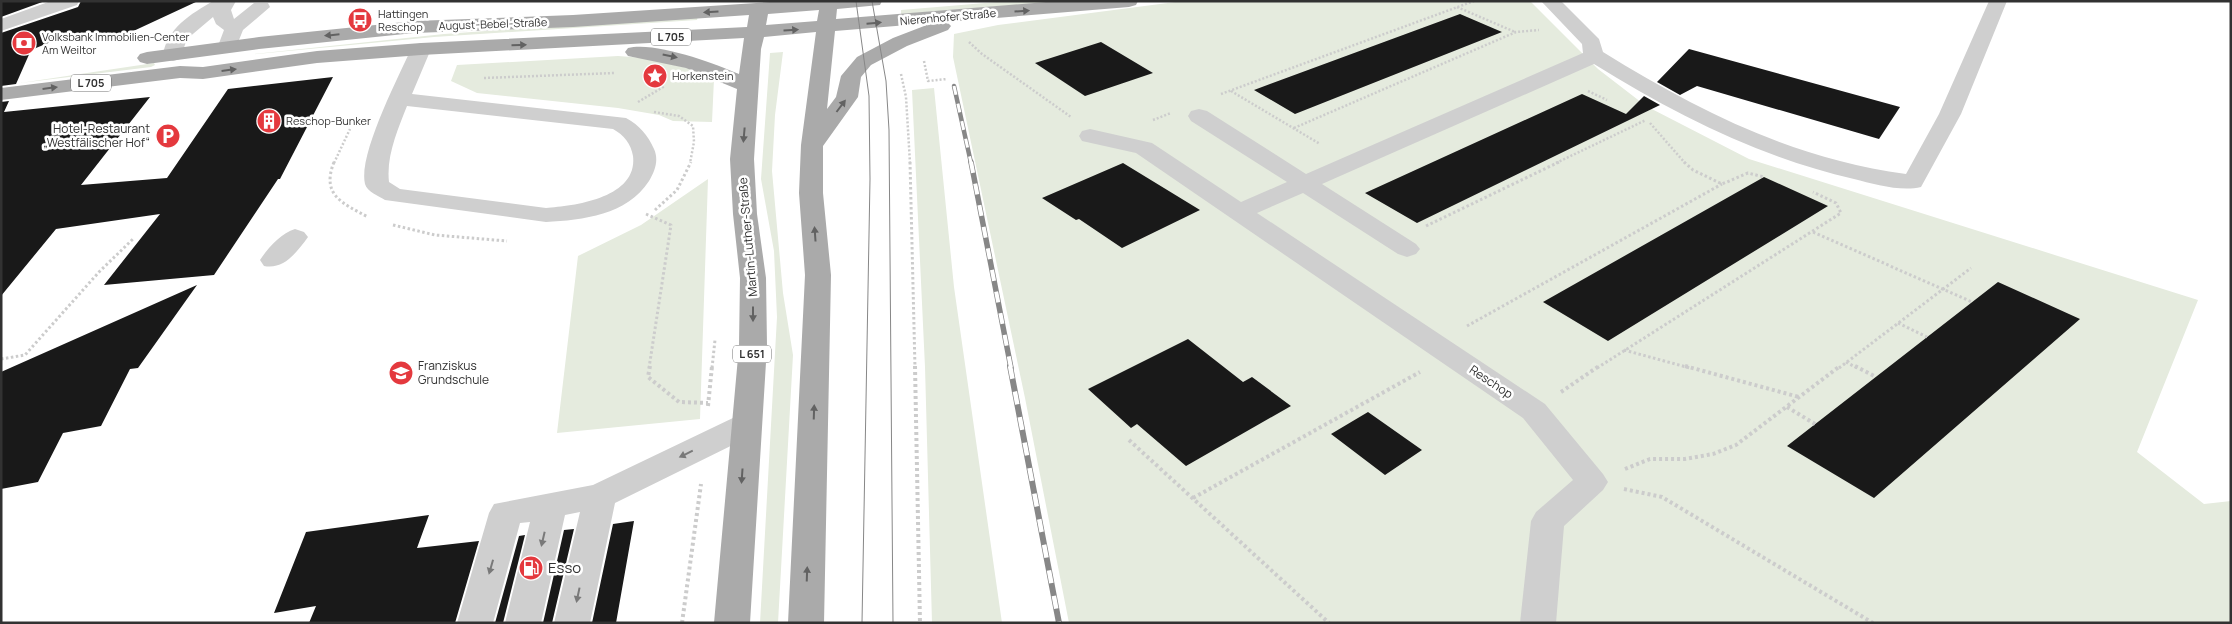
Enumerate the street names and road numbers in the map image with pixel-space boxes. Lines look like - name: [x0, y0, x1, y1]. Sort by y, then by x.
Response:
- street label: Nierenhofer Straße: [899, 5, 997, 28]
- street label: August-Bebel-Straße: [438, 14, 548, 33]
- road number: L 705: [651, 28, 691, 46]
- road number: L 705: [71, 75, 111, 92]
- street label: Martin-Luther-Straße: [734, 177, 761, 297]
- road number: L 651: [733, 346, 771, 362]
- street label: Reschop: [1466, 361, 1516, 402]

